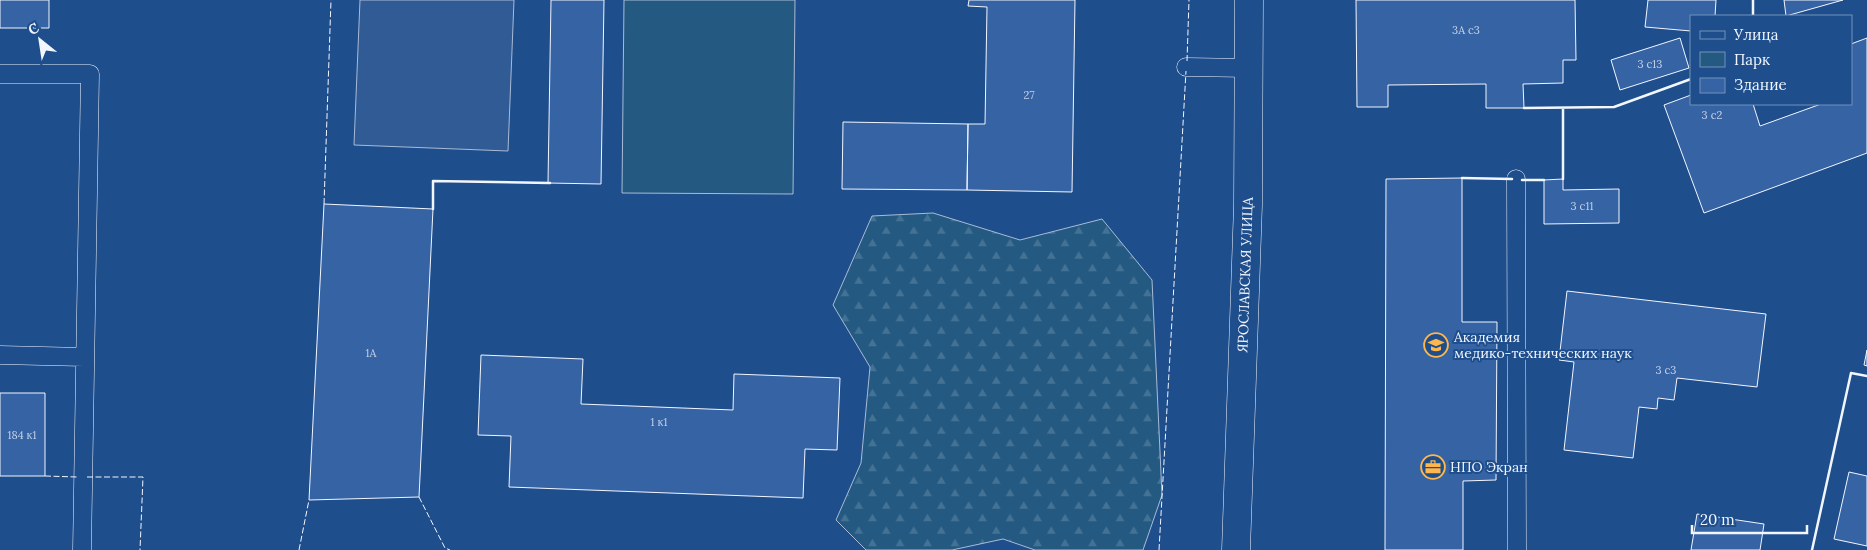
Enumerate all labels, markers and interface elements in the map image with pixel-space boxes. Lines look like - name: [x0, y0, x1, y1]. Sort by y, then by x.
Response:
- north arrow: [15, 15, 65, 65]
- legend: [1690, 15, 1852, 105]
- text: С: [25, 18, 42, 39]
- house number: 3А с3: [1452, 23, 1480, 37]
- text: Улица: [1733, 25, 1779, 44]
- text: Парк: [1734, 50, 1770, 69]
- house number: 3 с13: [1637, 57, 1663, 71]
- text: Здание: [1734, 75, 1787, 94]
- house number: 27: [1024, 88, 1034, 102]
- house number: 3 с2: [1702, 108, 1722, 122]
- street label: ЯРОСЛАВСКАЯ УЛИЦА: [1233, 197, 1257, 353]
- house number: 3 с11: [1571, 199, 1593, 213]
- place label: Академия медико-технических наук: [1453, 328, 1632, 362]
- school or university icon: Академия медико-технических наук: [1423, 332, 1449, 358]
- house number: 1А: [365, 346, 378, 360]
- house number: 3 с3: [1656, 363, 1677, 377]
- house number: 1 к1: [651, 415, 667, 429]
- house number: 184 к1: [8, 428, 36, 442]
- office icon: НПО Экран: [1420, 454, 1446, 480]
- place label: НПО Экран: [1450, 458, 1528, 476]
- scale bar: [1692, 502, 1807, 534]
- text: 20 m: [1700, 510, 1735, 529]

